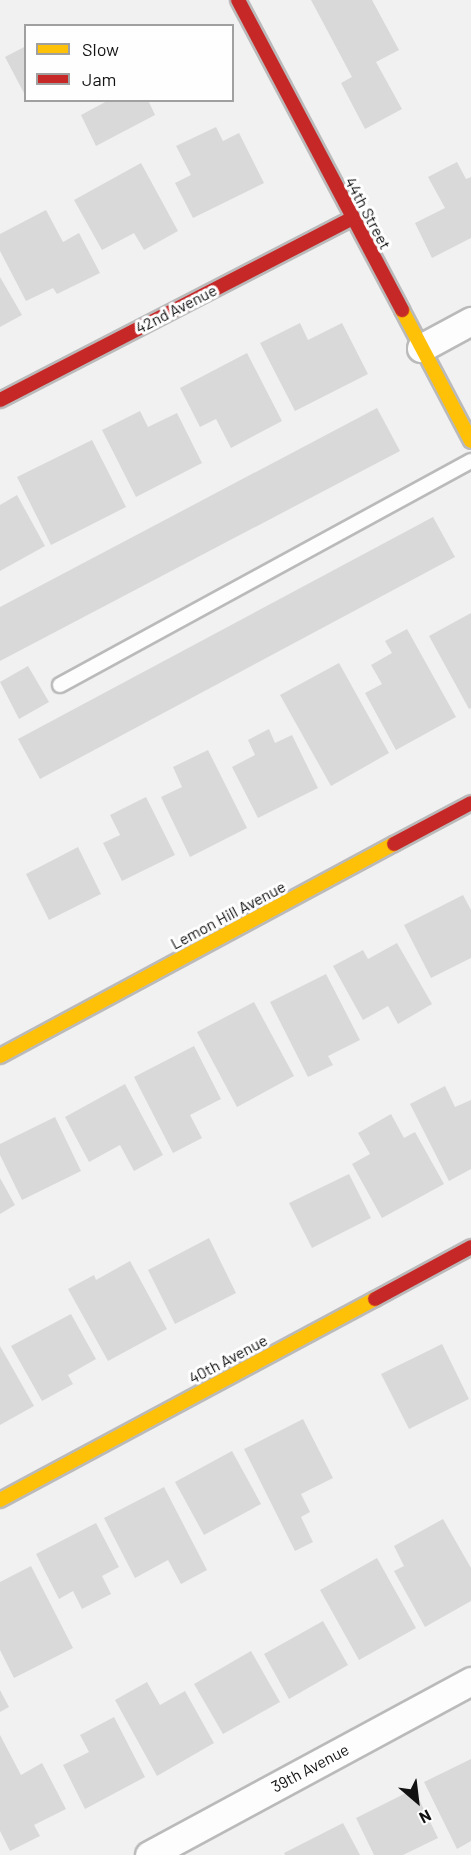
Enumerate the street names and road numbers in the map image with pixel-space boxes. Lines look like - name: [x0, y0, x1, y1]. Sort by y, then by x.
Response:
- street label: 44th Street: [341, 174, 395, 252]
- street label: 42nd Avenue: [132, 280, 220, 338]
- street label: Lemon Hill Avenue: [167, 877, 289, 953]
- street label: 40th Avenue: [185, 1330, 271, 1388]
- street label: 39th Avenue: [268, 1740, 352, 1796]

